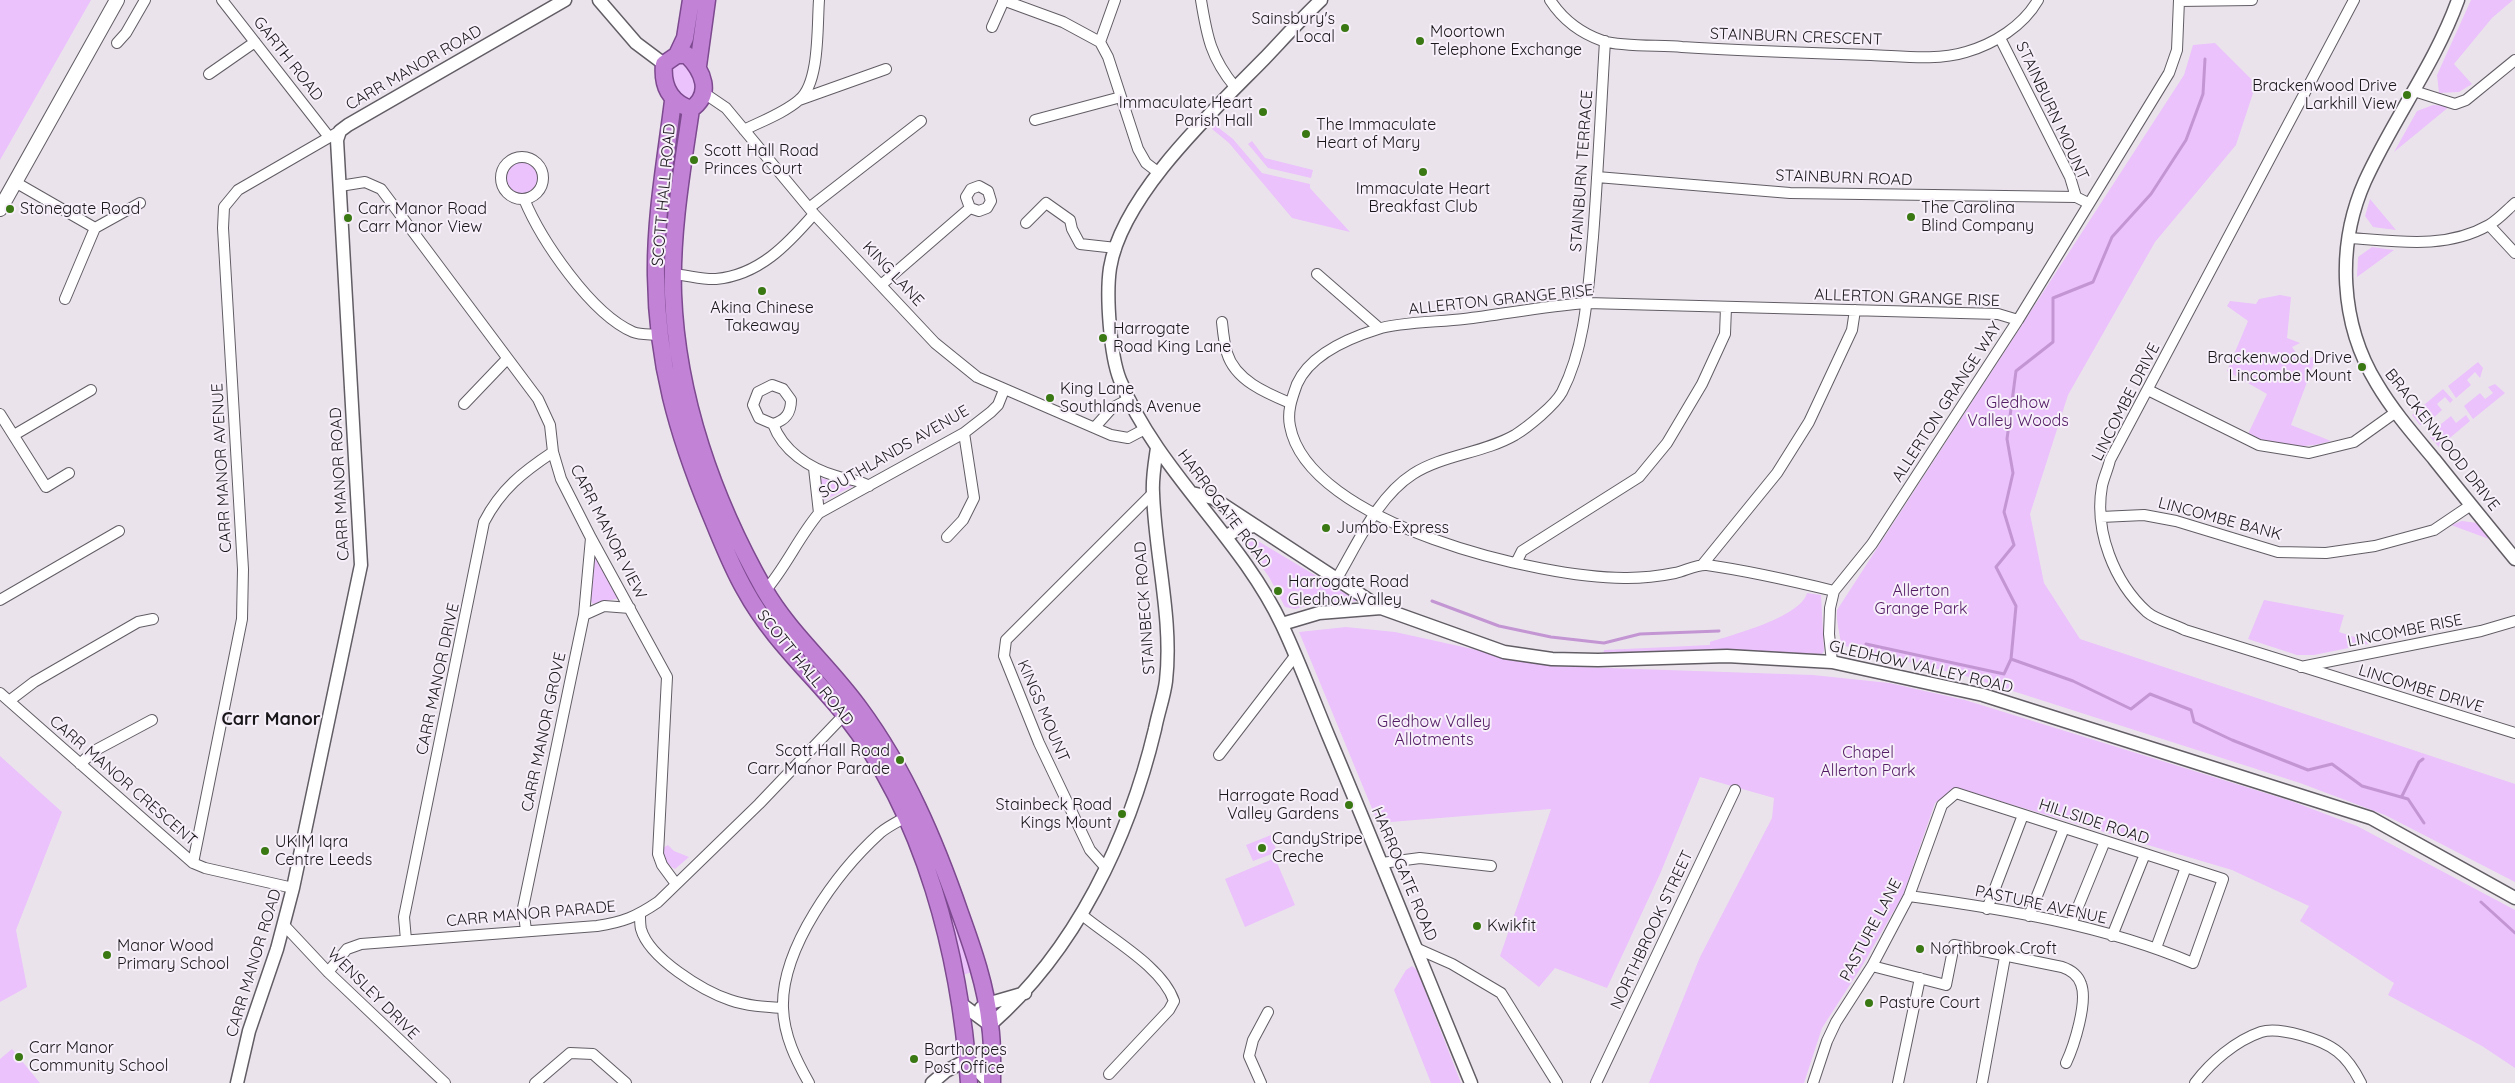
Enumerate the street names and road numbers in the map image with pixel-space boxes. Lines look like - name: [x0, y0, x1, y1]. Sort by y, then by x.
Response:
- street label: GARTH ROAD: [249, 13, 327, 105]
- street label: CARR MANOR ROAD: [343, 21, 485, 115]
- street label: STAINBURN CRESCENT: [1709, 24, 1883, 50]
- street label: STAINBURN MOUNT: [2011, 39, 2093, 183]
- street label: STAINBURN TERRACE: [1567, 89, 1597, 253]
- street label: SCOTT HALL ROAD: [648, 123, 680, 267]
- street label: STAINBURN ROAD: [1775, 166, 1913, 190]
- street label: KING LANE: [858, 238, 928, 310]
- street label: ALLERTON GRANGE RISE: [1408, 281, 1594, 319]
- street label: ALLERTON GRANGE RISE: [1814, 285, 2000, 311]
- street label: ALLERTON GRANGE WAY: [1888, 318, 2006, 486]
- street label: LINCOMBE DRIVE: [2088, 340, 2164, 464]
- street label: BRACKENWOOD DRIVE: [2381, 365, 2503, 515]
- street label: CARR MANOR AVENUE: [208, 383, 236, 553]
- street label: SOUTHLANDS AVENUE: [816, 401, 972, 503]
- street label: CARR MANOR ROAD: [326, 407, 354, 561]
- street label: HARROGATE ROAD: [1173, 446, 1275, 572]
- street label: CARR MANOR VIEW: [566, 462, 650, 602]
- street label: LINCOMBE BANK: [2156, 493, 2284, 545]
- street label: STAINBECK ROAD: [1131, 541, 1159, 675]
- street label: CARR MANOR DRIVE: [412, 601, 464, 757]
- street label: SCOTT HALL ROAD: [752, 606, 858, 730]
- street label: LINCOMBE RISE: [2346, 610, 2464, 652]
- street label: GLEDHOW VALLEY ROAD: [1827, 636, 2015, 698]
- street label: CARR MANOR GROVE: [518, 650, 570, 814]
- street label: KINGS MOUNT: [1013, 657, 1073, 765]
- street label: LINCOMBE DRIVE: [2356, 661, 2486, 717]
- street label: CARR MANOR CRESCENT: [45, 712, 201, 850]
- street label: HILLSIDE ROAD: [2036, 795, 2152, 849]
- street label: HARROGATE ROAD: [1367, 804, 1441, 944]
- street label: NORTHBROOK STREET: [1607, 847, 1697, 1013]
- street label: PASTURE LANE: [1836, 876, 1906, 984]
- street label: PASTURE AVENUE: [1973, 882, 2109, 928]
- street label: CARR MANOR ROAD: [222, 887, 286, 1039]
- street label: CARR MANOR PARADE: [445, 897, 617, 931]
- street label: WENSLEY DRIVE: [323, 944, 423, 1044]

